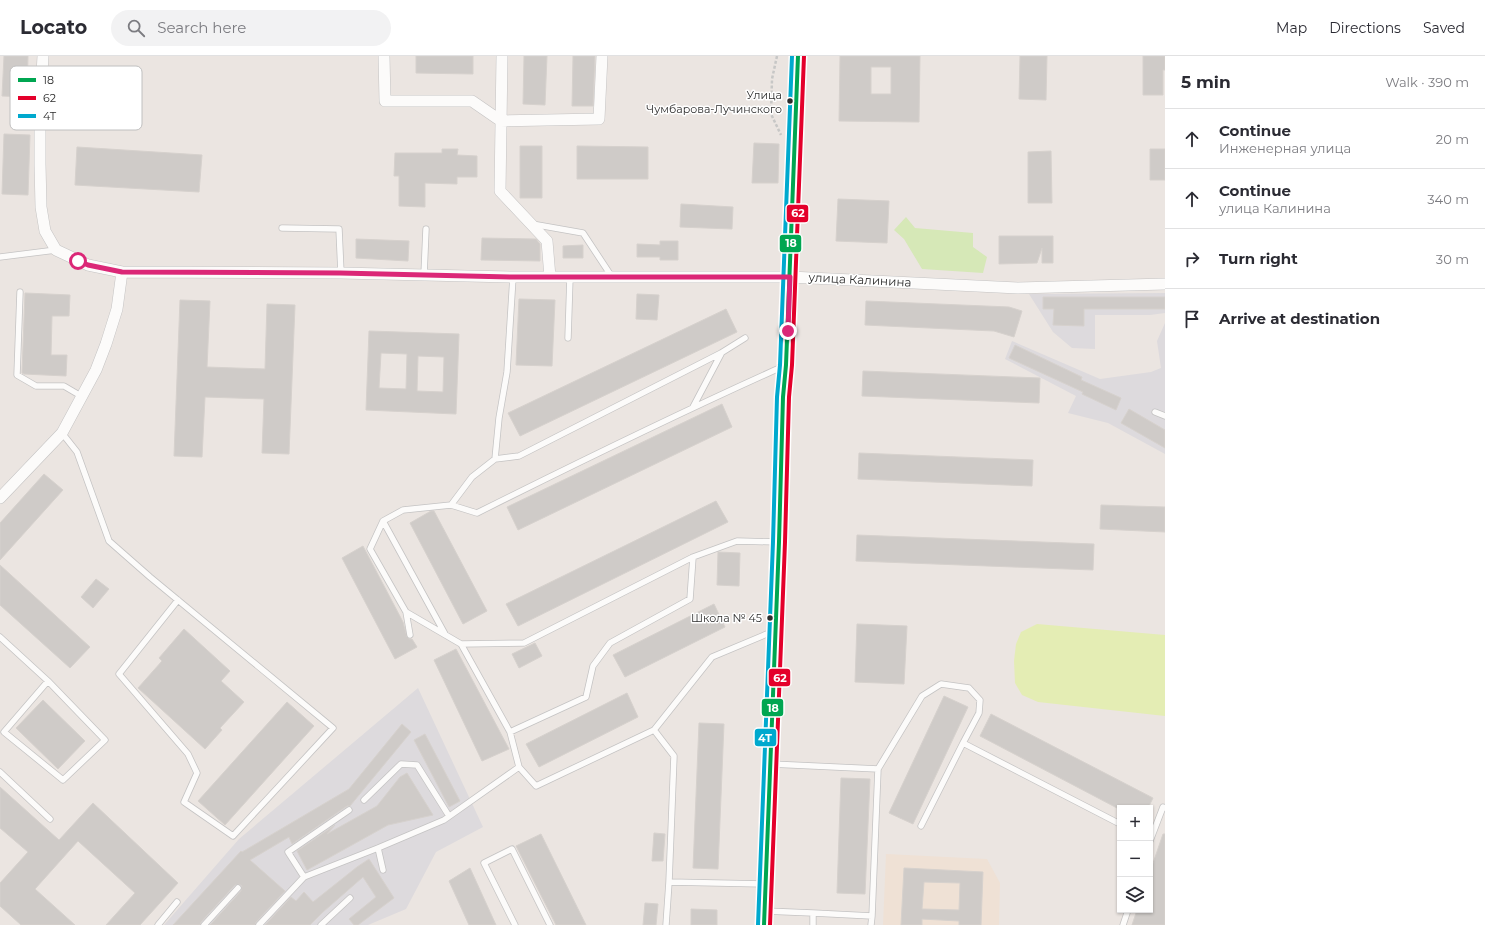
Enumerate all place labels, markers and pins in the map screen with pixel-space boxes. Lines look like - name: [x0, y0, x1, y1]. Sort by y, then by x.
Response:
- place label: Улица Чумбарова-Лучинского: [646, 88, 782, 116]
- marker: Улица Чумбарова-Лучинского: [785, 96, 795, 106]
- place label: Школа № 45: [691, 611, 762, 625]
- marker: Школа № 45: [765, 613, 775, 623]

